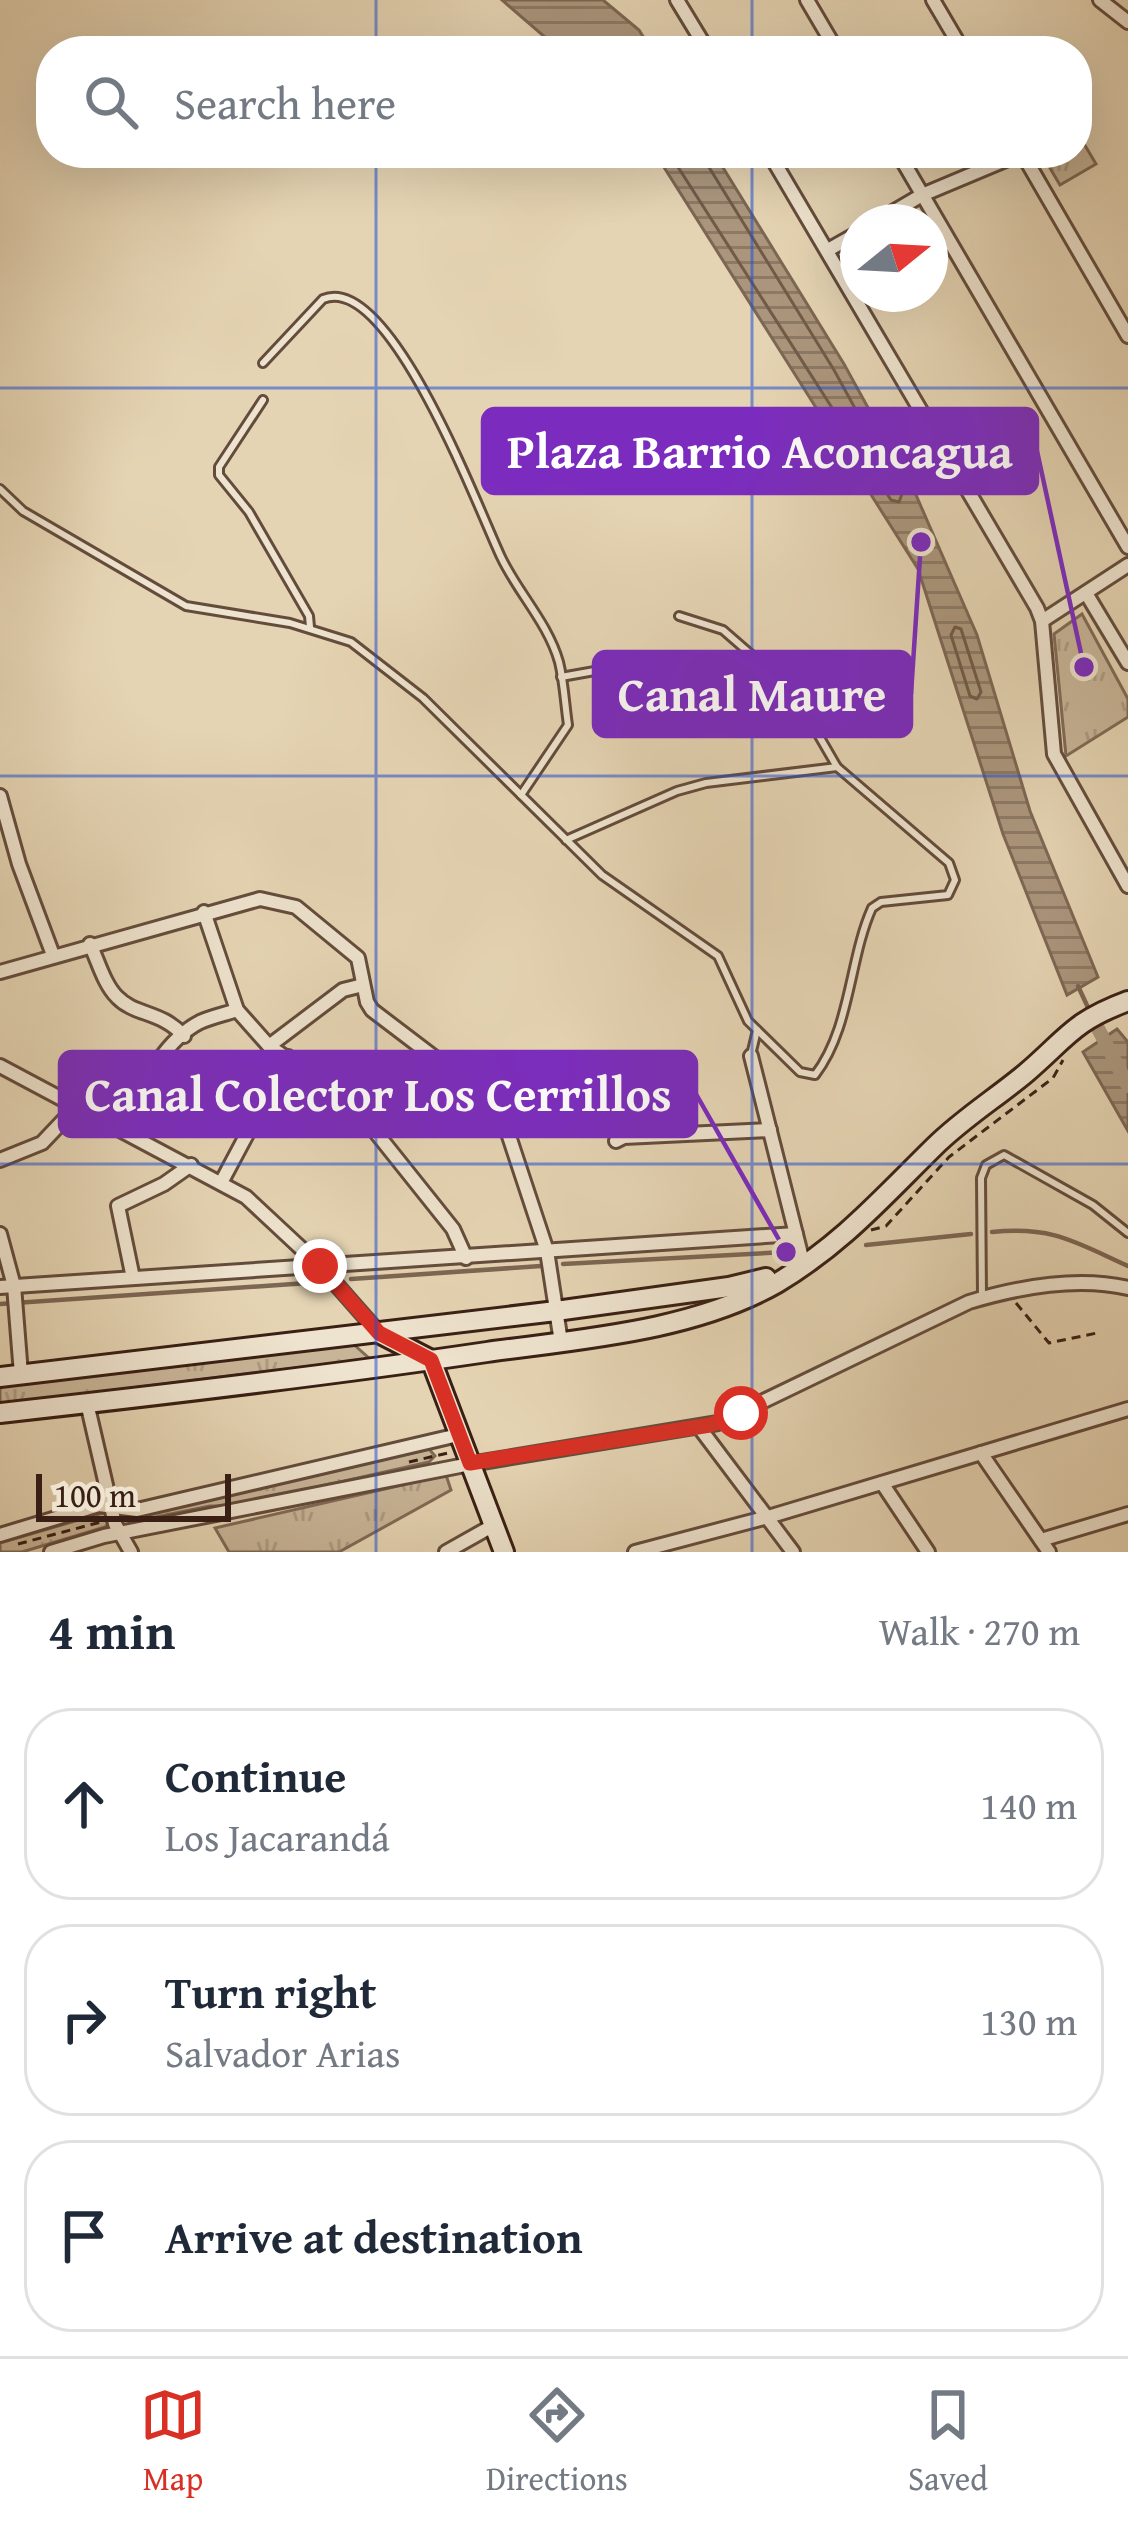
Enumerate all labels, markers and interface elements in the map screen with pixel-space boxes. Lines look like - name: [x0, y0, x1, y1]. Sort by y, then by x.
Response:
- search box: [36, 36, 1092, 168]
- icon: search: [78, 69, 144, 135]
- text: Search here: [174, 70, 396, 135]
- north arrow: [840, 204, 948, 312]
- callout: Plaza Barrio Aconcagua: [483, 409, 1037, 493]
- text: Plaza Barrio Aconcagua: [507, 415, 1013, 486]
- callout: Canal Maure: [594, 652, 911, 736]
- text: Canal Maure: [618, 658, 886, 729]
- callout: Canal Colector Los Cerrillos: [60, 1052, 696, 1136]
- text: Canal Colector Los Cerrillos: [84, 1058, 672, 1129]
- route end: [293, 1239, 347, 1293]
- route start: [714, 1386, 768, 1440]
- scale bar: [36, 1468, 231, 1521]
- text: 100 m: [54, 1471, 136, 1519]
- text: 4 min: [48, 1593, 175, 1668]
- text: Walk · 270 m: [879, 1602, 1080, 1659]
- text: Continue: [165, 1743, 346, 1808]
- icon: ahead: [51, 1771, 117, 1837]
- text: 140 m: [980, 1776, 1077, 1833]
- text: Los Jacarandá: [165, 1808, 390, 1865]
- text: Turn right: [165, 1959, 377, 2024]
- icon: right: [51, 1987, 117, 2053]
- text: 130 m: [980, 1992, 1077, 2049]
- text: Salvador Arias: [165, 2024, 400, 2081]
- icon: arrive: [51, 2203, 117, 2269]
- text: Arrive at destination: [165, 2204, 583, 2269]
- tab: Map: [140, 2382, 206, 2502]
- tab: Directions: [486, 2382, 628, 2502]
- tab: Saved: [908, 2382, 988, 2502]

